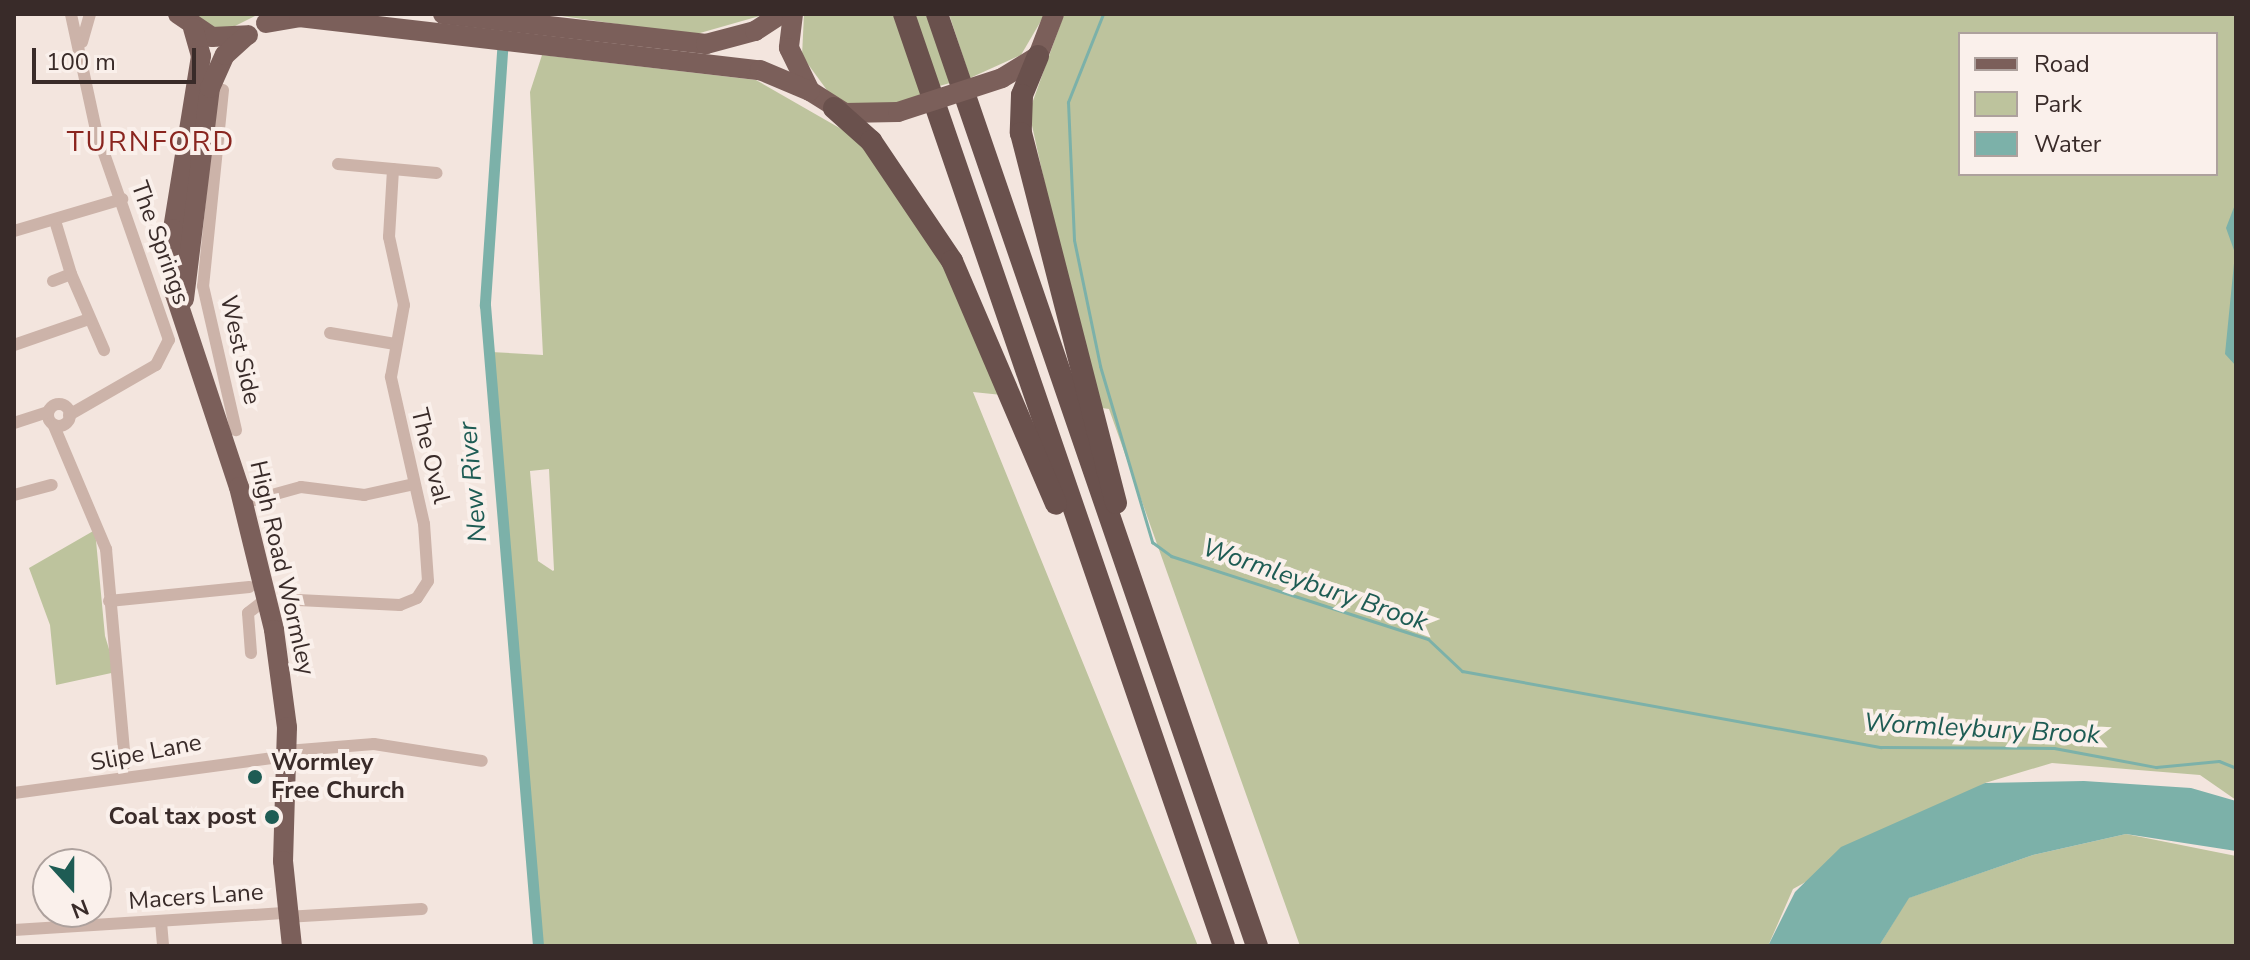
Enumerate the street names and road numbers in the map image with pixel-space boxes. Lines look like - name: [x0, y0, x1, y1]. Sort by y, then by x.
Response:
- street label: The Springs: [124, 177, 196, 309]
- street label: West Side: [213, 293, 267, 407]
- street label: The Oval: [404, 405, 456, 507]
- street label: High Road Wormley: [243, 458, 321, 678]
- street label: Slipe Lane: [88, 728, 204, 778]
- street label: Macers Lane: [128, 878, 264, 916]

